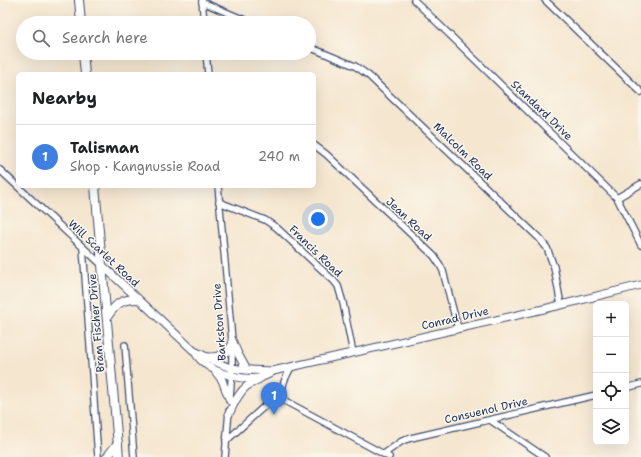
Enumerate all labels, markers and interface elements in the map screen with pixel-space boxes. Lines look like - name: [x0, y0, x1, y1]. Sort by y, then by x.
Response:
- search box: [16, 16, 316, 60]
- icon: search: [30, 27, 52, 49]
- text: Search here: [62, 28, 148, 48]
- street label: Standard Drive: [508, 77, 576, 144]
- text: Nearby: [32, 87, 97, 109]
- street label: Malcolm Road: [430, 119, 495, 183]
- text: Talisman: [70, 138, 139, 158]
- text: 1: [42, 148, 48, 165]
- text: 240 m: [258, 148, 300, 165]
- text: Shop · Kangnussie Road: [70, 158, 220, 175]
- street label: Jean Road: [382, 194, 435, 244]
- your location: [308, 209, 328, 229]
- street label: Will Scarlet Road: [65, 216, 143, 290]
- street label: Francis Road: [286, 222, 346, 281]
- street label: Bram Fischer Drive: [85, 273, 108, 373]
- street label: Barkston Drive: [209, 283, 230, 361]
- map controls: [593, 301, 629, 445]
- button: +: [593, 301, 629, 337]
- street label: Conrad Drive: [420, 303, 490, 334]
- button: −: [593, 337, 629, 373]
- button: locate: [593, 373, 629, 409]
- pin: 1: [261, 382, 287, 415]
- street label: Consuenol Drive: [443, 394, 529, 427]
- button: layers: [593, 409, 629, 445]

